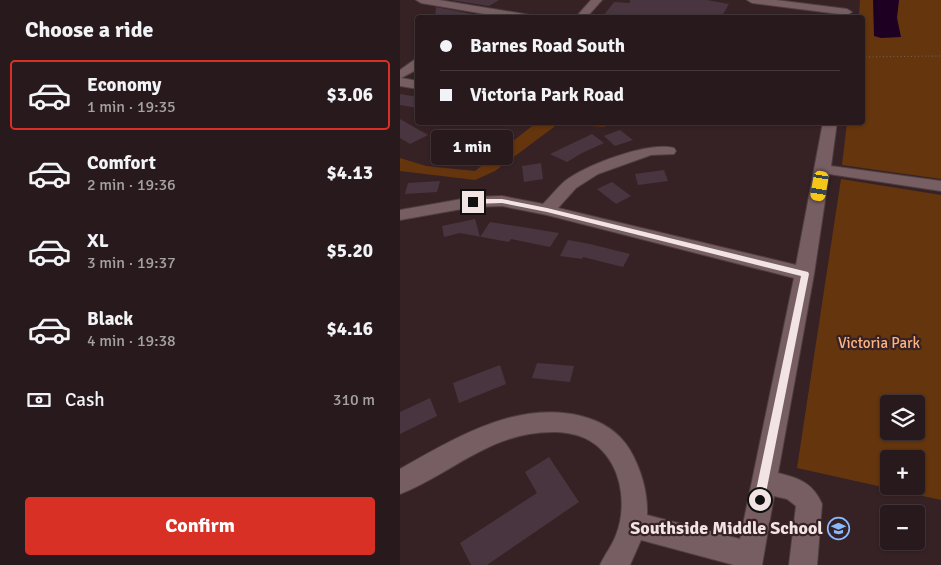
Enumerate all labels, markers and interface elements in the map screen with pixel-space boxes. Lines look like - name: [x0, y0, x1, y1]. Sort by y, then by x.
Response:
- text: Choose a ride: [25, 16, 153, 43]
- text: Barnes Road South: [470, 34, 625, 58]
- icon: car: [27, 73, 72, 118]
- text: Economy: [87, 73, 161, 97]
- text: $3.06: [327, 83, 373, 107]
- text: Victoria Park Road: [470, 83, 624, 107]
- text: 1 min · 19:35: [87, 97, 176, 117]
- callout: 1 min: [432, 130, 514, 164]
- text: 1 min: [453, 137, 491, 157]
- icon: car: [27, 151, 72, 196]
- text: Comfort: [87, 151, 156, 175]
- text: $4.13: [327, 161, 373, 185]
- car: [810, 170, 829, 202]
- text: 2 min · 19:36: [87, 175, 176, 195]
- route end: [462, 191, 484, 213]
- icon: car: [27, 229, 72, 274]
- text: XL: [87, 229, 109, 253]
- text: $5.20: [327, 239, 373, 263]
- text: 3 min · 19:37: [87, 253, 176, 273]
- icon: car: [27, 307, 72, 352]
- text: Black: [87, 307, 133, 331]
- text: $4.16: [327, 317, 373, 341]
- text: 4 min · 19:38: [87, 331, 176, 351]
- park label: Victoria Park: [838, 334, 921, 352]
- icon: cash: [25, 386, 53, 414]
- text: Cash: [65, 388, 105, 412]
- text: 310 m: [333, 390, 375, 410]
- map controls: [880, 395, 925, 550]
- button: layers: [880, 395, 925, 440]
- button: +: [880, 450, 925, 495]
- route start: [749, 489, 771, 511]
- button: Confirm: [25, 497, 375, 555]
- button: −: [880, 505, 925, 550]
- school or university icon: Southside Middle School: [827, 516, 851, 540]
- place label: Southside Middle School: [630, 517, 823, 539]

